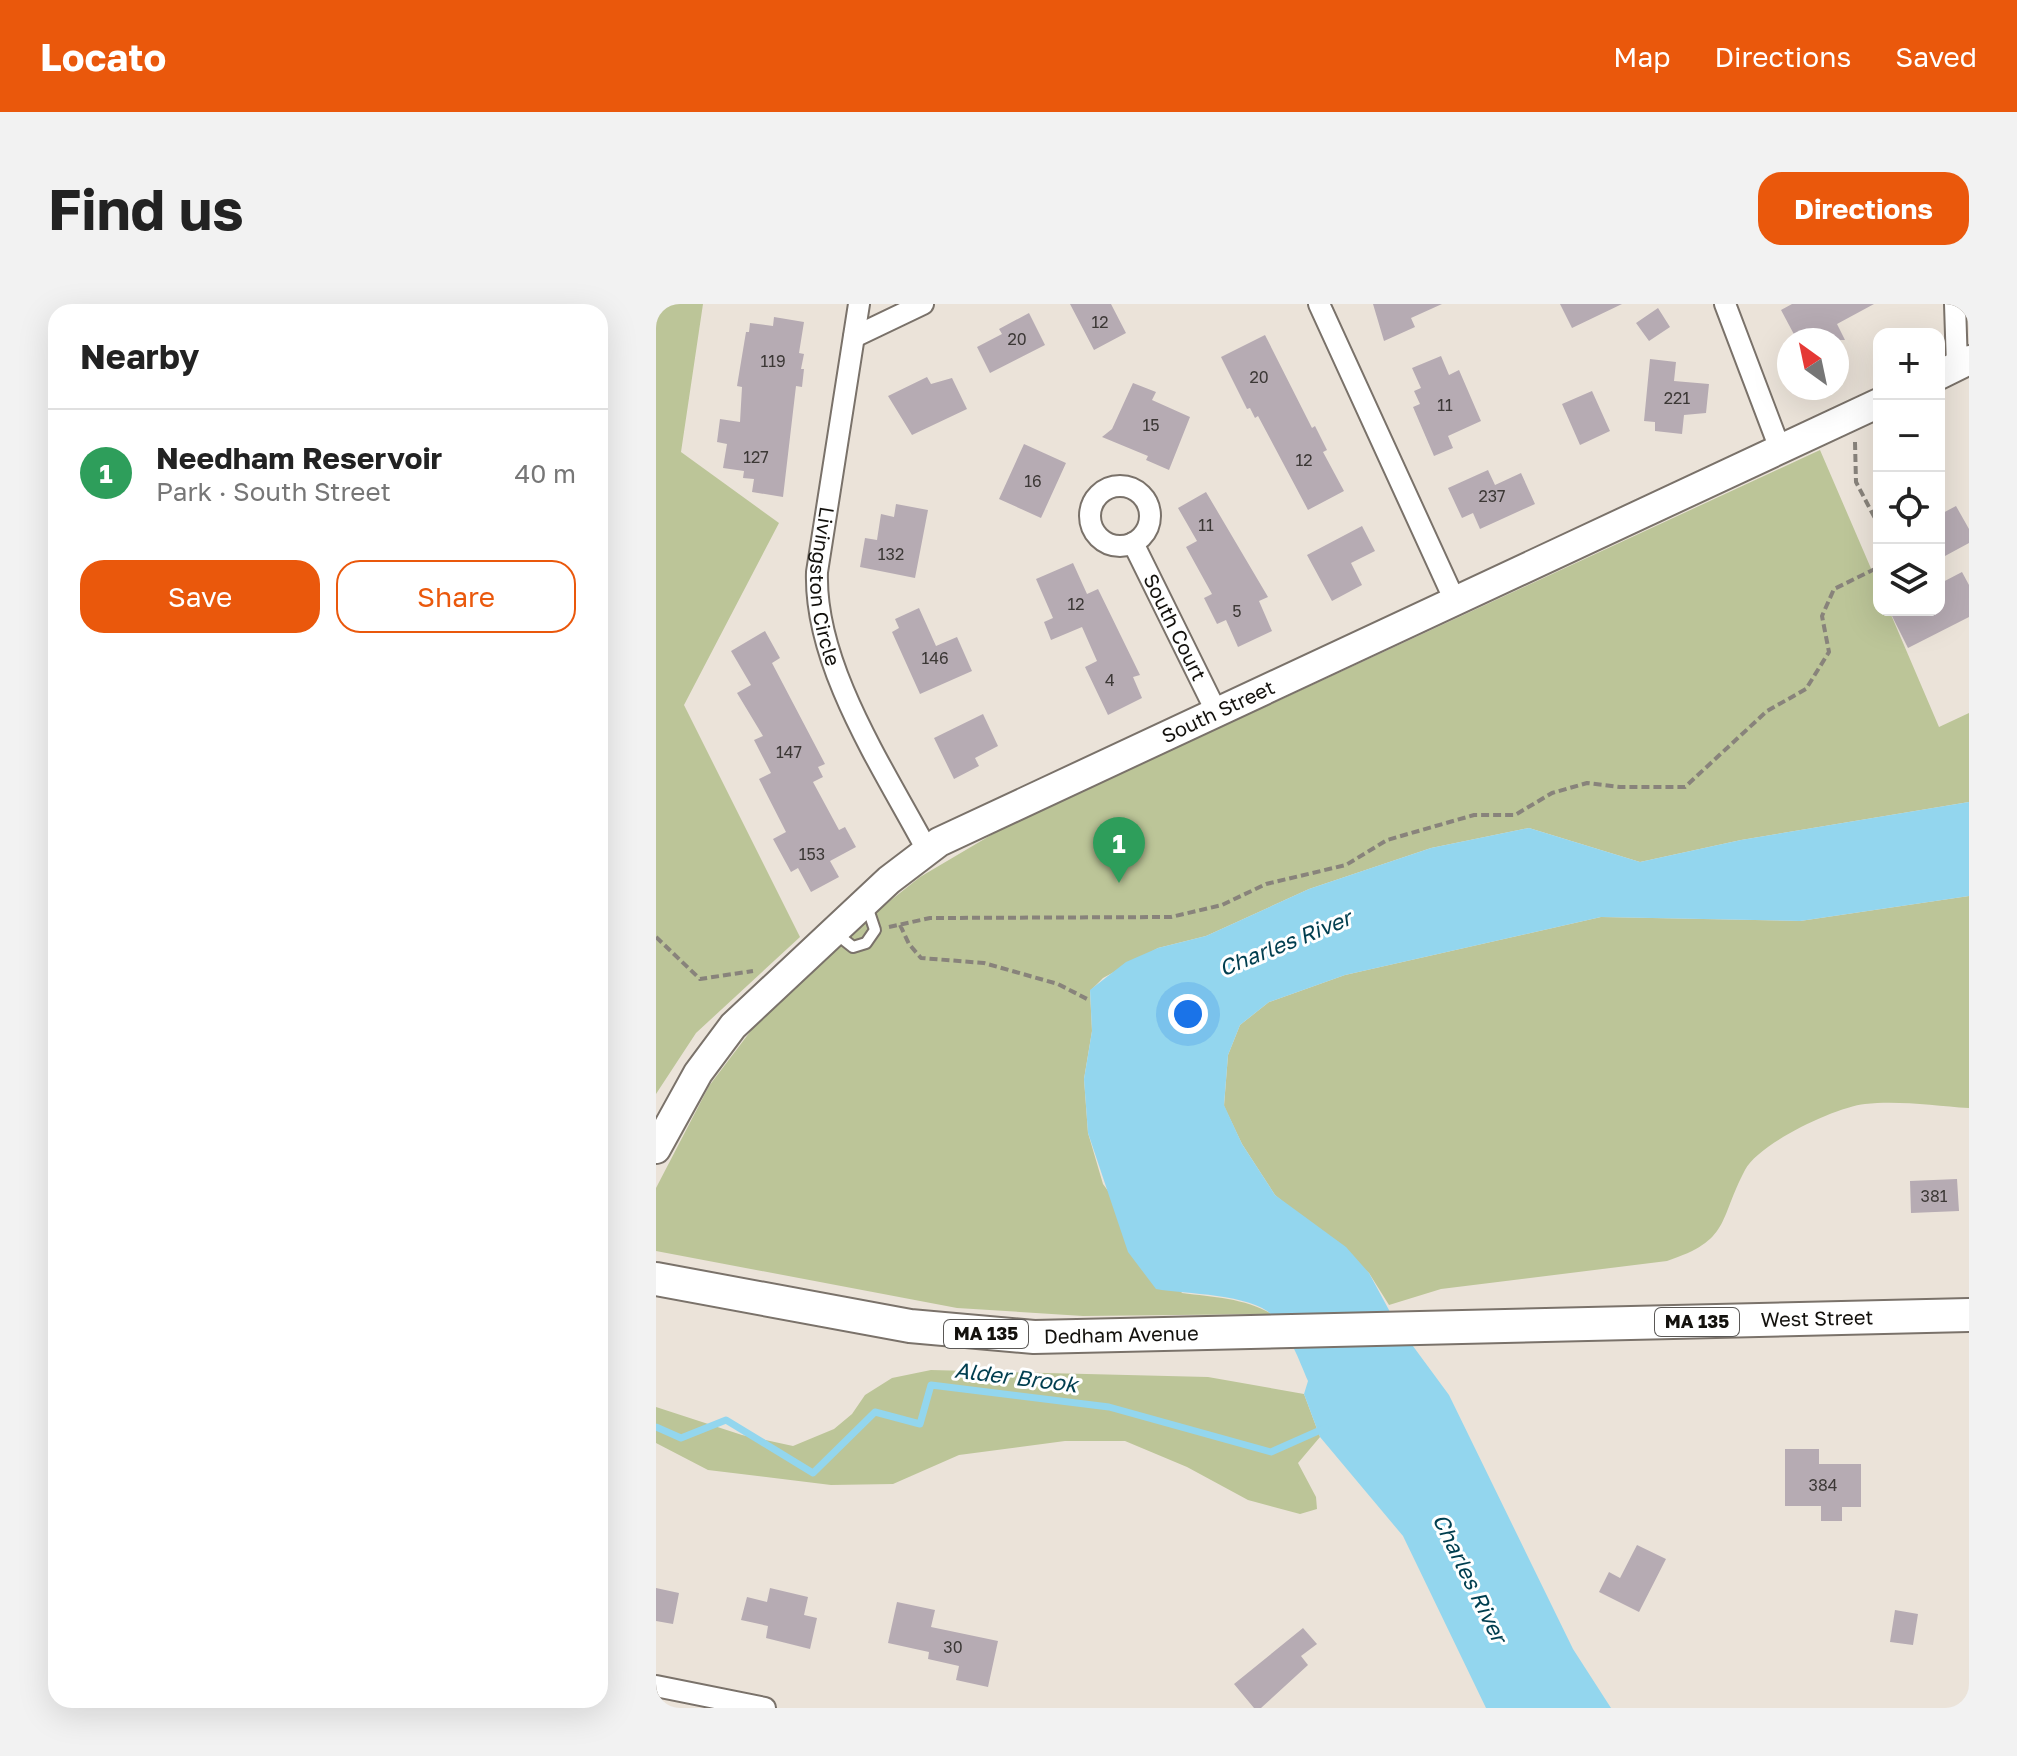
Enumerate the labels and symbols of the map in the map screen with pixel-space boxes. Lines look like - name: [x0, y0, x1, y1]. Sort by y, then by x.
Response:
- house number: 12: [1091, 312, 1109, 332]
- north arrow: [1777, 328, 1849, 400]
- house number: 20: [1007, 329, 1027, 349]
- house number: 119: [760, 351, 786, 371]
- house number: 20: [1249, 367, 1269, 387]
- house number: 221: [1664, 388, 1690, 408]
- house number: 11: [1437, 395, 1453, 415]
- house number: 15: [1142, 415, 1160, 435]
- house number: 127: [743, 447, 769, 467]
- house number: 12: [1295, 450, 1313, 470]
- house number: 16: [1024, 471, 1042, 491]
- house number: 237: [1478, 486, 1506, 506]
- street label: Livingston Circle: [806, 505, 846, 669]
- house number: 11: [1198, 515, 1214, 535]
- house number: 132: [878, 544, 904, 564]
- street label: South Court: [1139, 569, 1212, 684]
- house number: 12: [1067, 594, 1085, 614]
- house number: 5: [1232, 601, 1242, 621]
- house number: 146: [921, 648, 949, 668]
- house number: 4: [1105, 670, 1115, 690]
- street label: South Street: [1158, 674, 1278, 747]
- house number: 147: [776, 742, 802, 762]
- pin: 1: [1093, 817, 1145, 883]
- house number: 153: [799, 844, 825, 864]
- water label: Charles River: [1215, 902, 1358, 981]
- your location: [1168, 994, 1208, 1034]
- house number: 381: [1921, 1186, 1948, 1206]
- street label: West Street: [1760, 1304, 1874, 1331]
- road number: MA 135: [1655, 1308, 1739, 1336]
- road number: MA 135: [944, 1320, 1028, 1348]
- street label: Dedham Avenue: [1043, 1320, 1199, 1348]
- water label: Alder Brook: [953, 1356, 1082, 1398]
- house number: 384: [1809, 1475, 1837, 1495]
- water label: Charles River: [1428, 1509, 1515, 1650]
- house number: 30: [943, 1637, 963, 1657]

